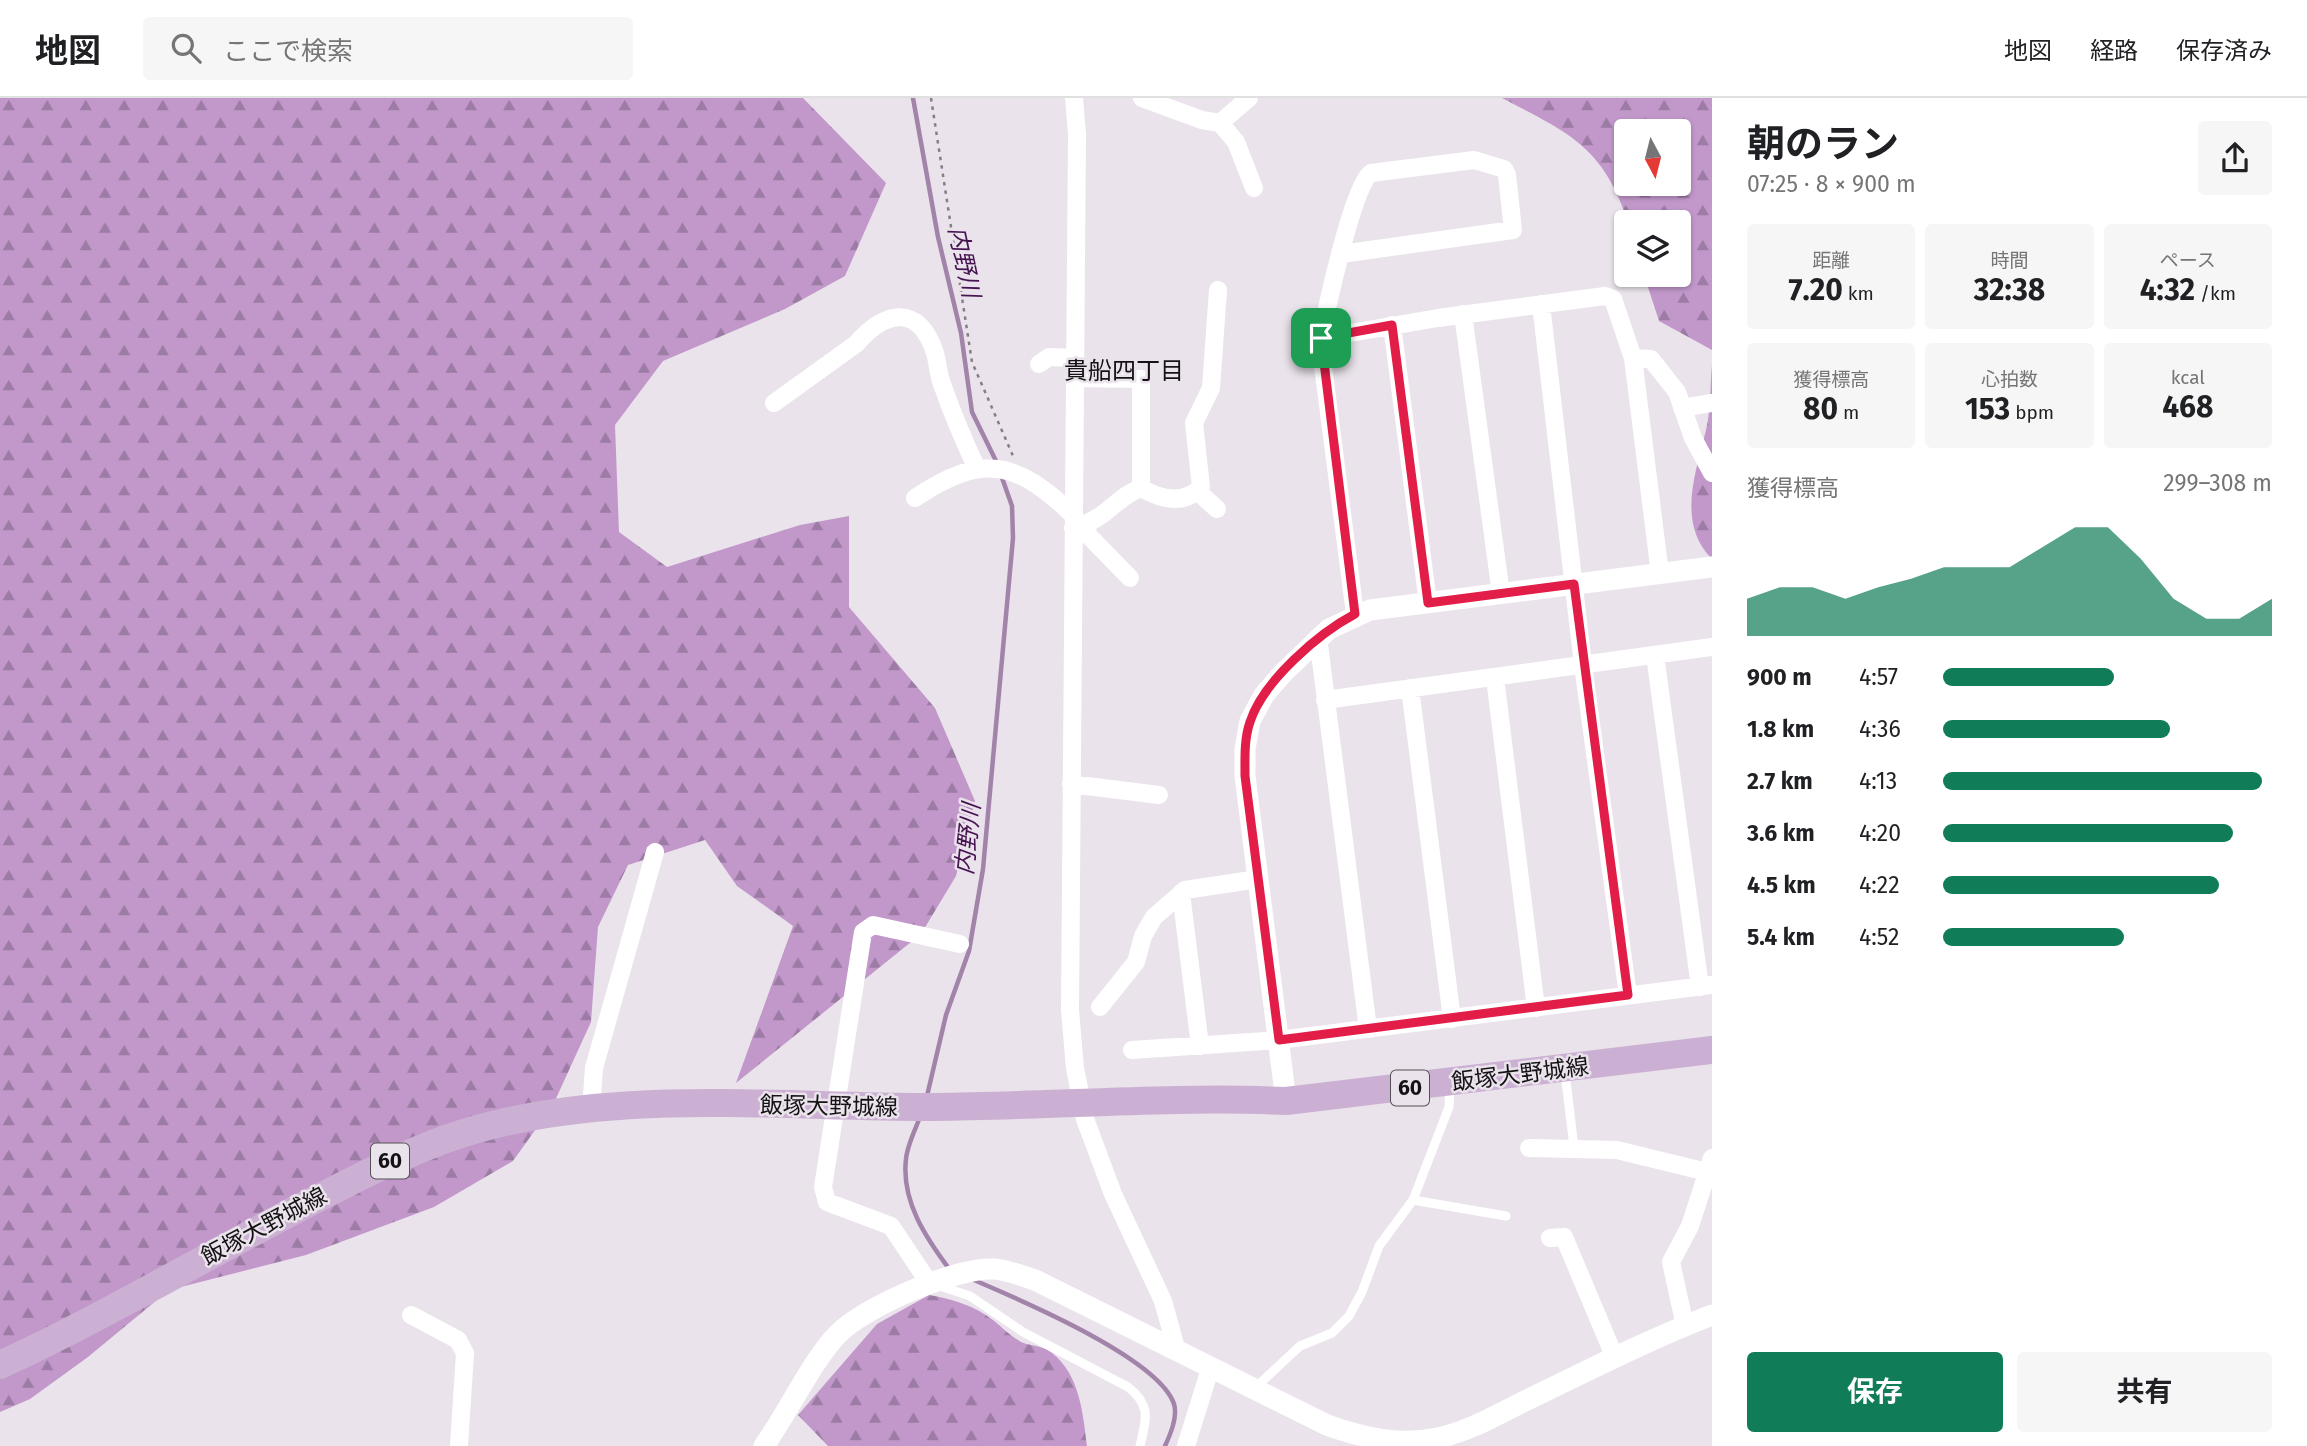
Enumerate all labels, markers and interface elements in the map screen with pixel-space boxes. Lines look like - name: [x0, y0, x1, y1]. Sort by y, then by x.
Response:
- search box: [143, 17, 633, 80]
- icon: search: [167, 29, 205, 67]
- text: 地図: [35, 31, 101, 71]
- text: ここで検索: [223, 36, 353, 67]
- text: 地図: [2004, 37, 2052, 65]
- text: 経路: [2090, 37, 2138, 65]
- text: 保存済み: [2176, 37, 2272, 65]
- north arrow: [1614, 119, 1690, 196]
- map controls: [1614, 119, 1691, 287]
- text: 朝のラン: [1747, 121, 1899, 167]
- button: share: [2198, 121, 2272, 195]
- text: 07:25 · 8 × 900 m: [1747, 170, 1916, 198]
- button: layers: [1614, 210, 1691, 287]
- water label: 内野川: [943, 224, 986, 303]
- text: 距離: [1812, 249, 1850, 272]
- text: 時間: [1990, 249, 2029, 272]
- text: ペース: [2160, 249, 2216, 272]
- text: 7.20: [1788, 272, 1843, 308]
- text: 32:38: [1974, 272, 2045, 308]
- text: 4:32: [2140, 272, 2195, 308]
- text: km: [1843, 282, 1874, 305]
- text: /km: [2195, 282, 2236, 305]
- pin: [1291, 308, 1351, 368]
- icon: arrive: [1302, 319, 1340, 357]
- district label: 貴船四丁目: [1064, 357, 1184, 385]
- text: kcal: [2171, 366, 2205, 389]
- text: 獲得標高: [1793, 368, 1869, 391]
- text: 心拍数: [1981, 368, 2038, 391]
- text: 468: [2162, 389, 2213, 425]
- text: 80: [1803, 391, 1838, 427]
- text: 153: [1965, 391, 2010, 427]
- text: m: [1838, 401, 1859, 424]
- text: bpm: [2010, 401, 2054, 424]
- text: 299–308 m: [2163, 469, 2272, 497]
- text: 獲得標高: [1747, 474, 1839, 502]
- text: 900 m: [1747, 663, 1812, 691]
- text: 4:57: [1859, 663, 1898, 691]
- text: 1.8 km: [1747, 715, 1814, 743]
- text: 4:36: [1859, 715, 1901, 743]
- text: 2.7 km: [1747, 767, 1813, 795]
- text: 4:13: [1859, 767, 1897, 795]
- water label: 内野川: [950, 799, 986, 876]
- text: 3.6 km: [1747, 819, 1815, 847]
- text: 4:20: [1859, 819, 1901, 847]
- text: 4.5 km: [1747, 871, 1816, 899]
- text: 4:22: [1859, 871, 1900, 899]
- text: 5.4 km: [1747, 923, 1815, 951]
- text: 4:52: [1859, 923, 1899, 951]
- street label: 飯塚大野城線: [1450, 1052, 1590, 1096]
- road number: 60: [1391, 1070, 1429, 1105]
- street label: 飯塚大野城線: [760, 1091, 898, 1121]
- road number: 60: [371, 1144, 409, 1178]
- street label: 飯塚大野城線: [197, 1181, 331, 1271]
- button: 保存: [1747, 1352, 2003, 1432]
- button: 共有: [2017, 1352, 2272, 1432]

